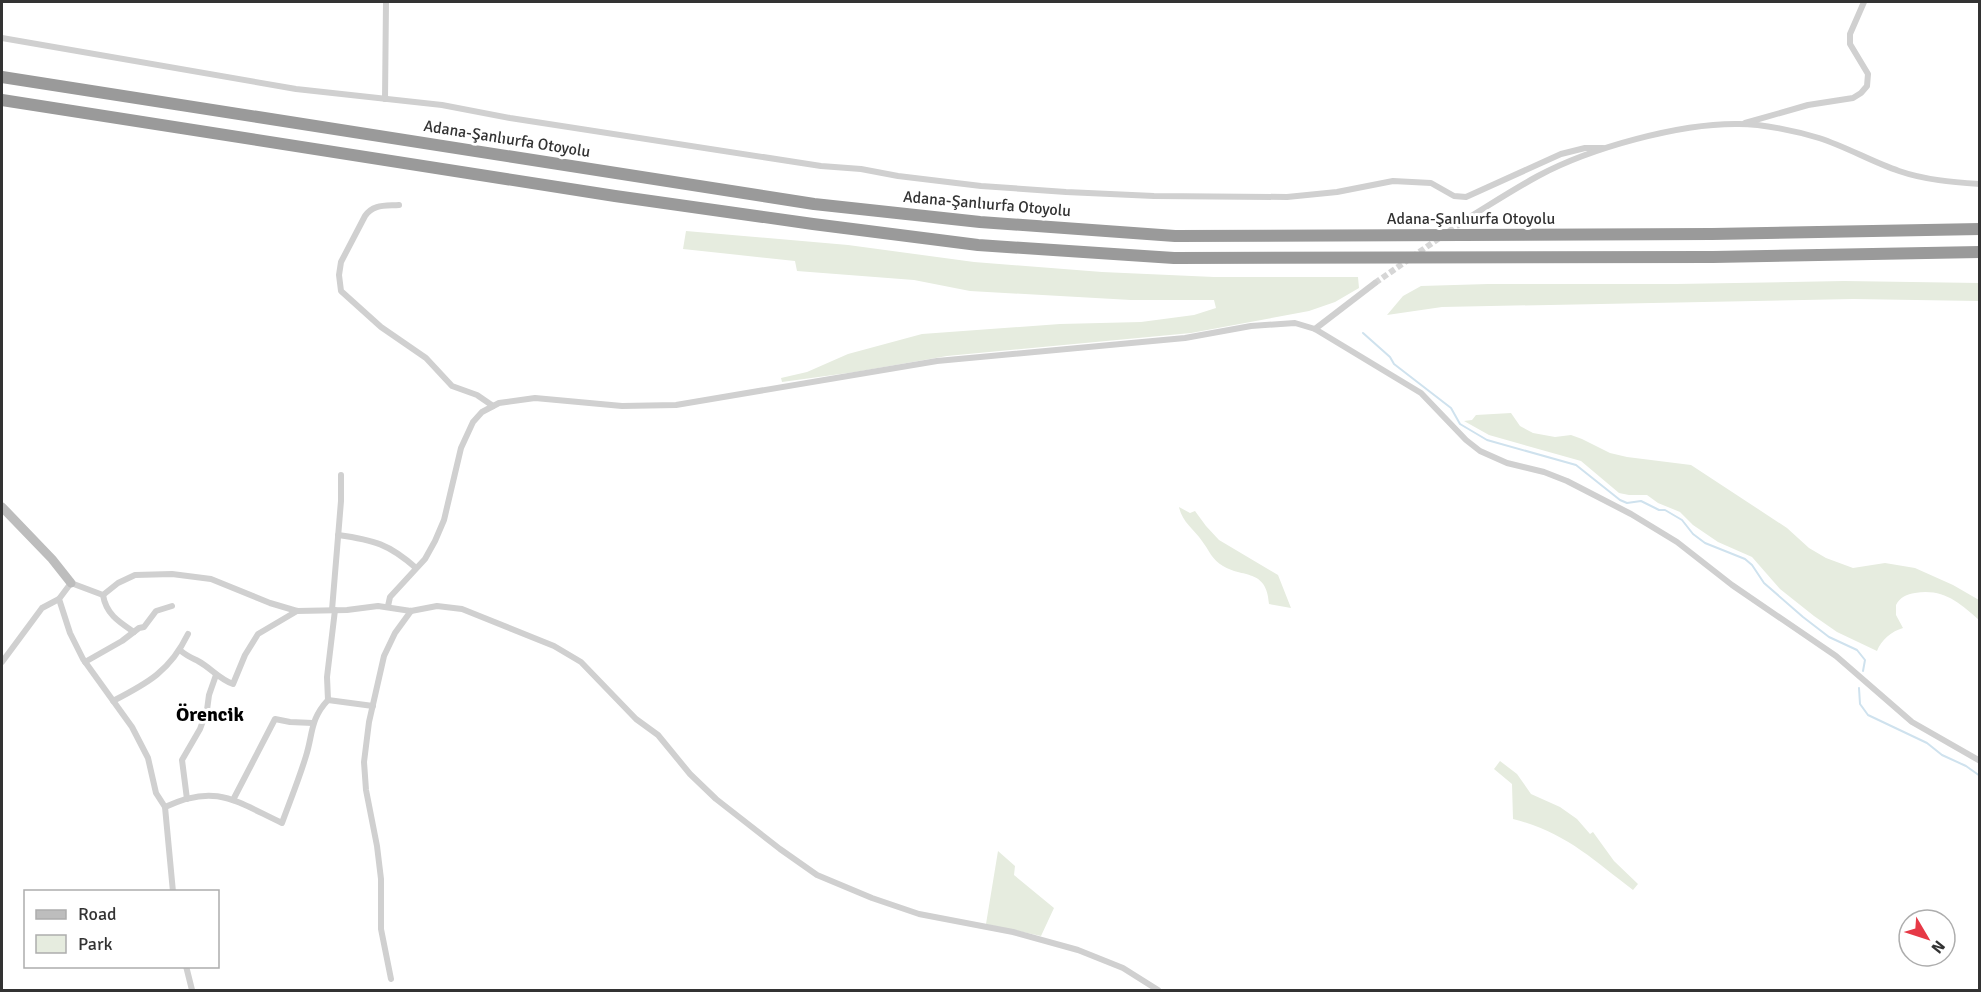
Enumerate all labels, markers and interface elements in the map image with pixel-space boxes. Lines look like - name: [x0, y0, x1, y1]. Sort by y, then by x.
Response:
- street label: Adana-Şanlıurfa Otoyolu: [422, 116, 592, 162]
- street label: Adana-Şanlıurfa Otoyolu: [902, 187, 1072, 221]
- street label: Adana-Şanlıurfa Otoyolu: [1387, 209, 1555, 229]
- district label: Örencik: [176, 702, 245, 727]
- legend: [24, 890, 219, 968]
- text: Road: [78, 903, 117, 925]
- north arrow: [1897, 908, 1957, 968]
- text: Park: [78, 933, 113, 955]
- text: N: [1927, 936, 1949, 957]

